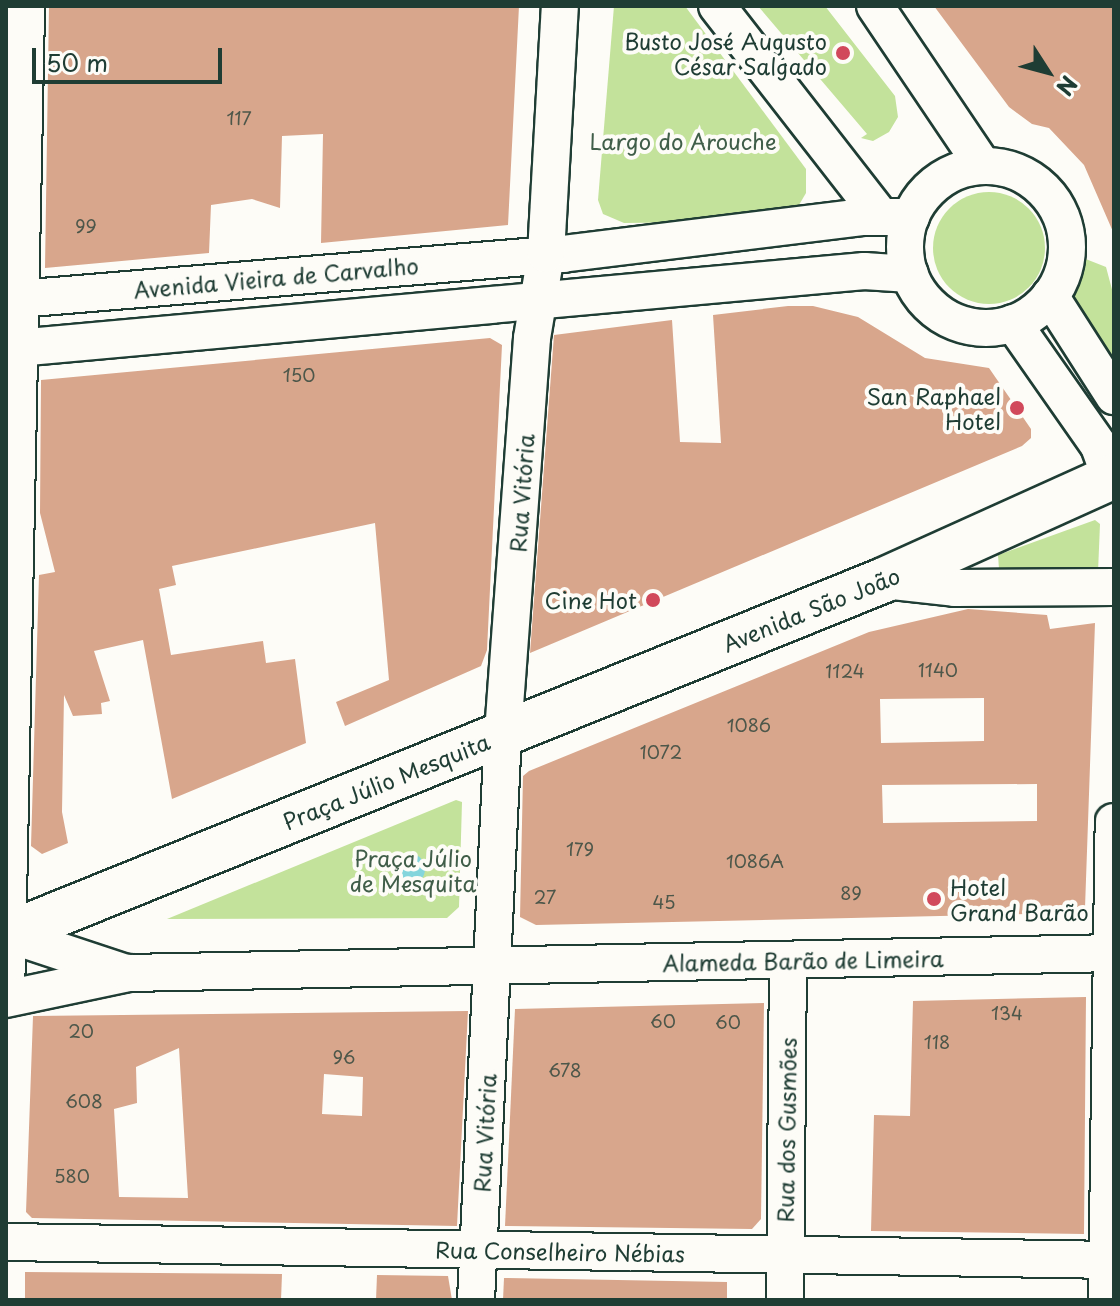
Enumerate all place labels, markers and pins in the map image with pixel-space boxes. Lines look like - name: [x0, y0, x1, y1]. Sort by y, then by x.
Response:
- place label: Busto José Augusto César Salgado: [622, 27, 827, 78]
- marker: Busto José Augusto César Salgado: [834, 44, 852, 62]
- place label: San Raphael Hotel: [867, 382, 1001, 434]
- marker: San Raphael Hotel: [1008, 399, 1026, 417]
- place label: Cine Hot: [543, 587, 637, 613]
- marker: Cine Hot: [644, 591, 662, 609]
- place label: Hotel Grand Barão: [950, 873, 1089, 924]
- marker: Hotel Grand Barão: [925, 890, 943, 908]

